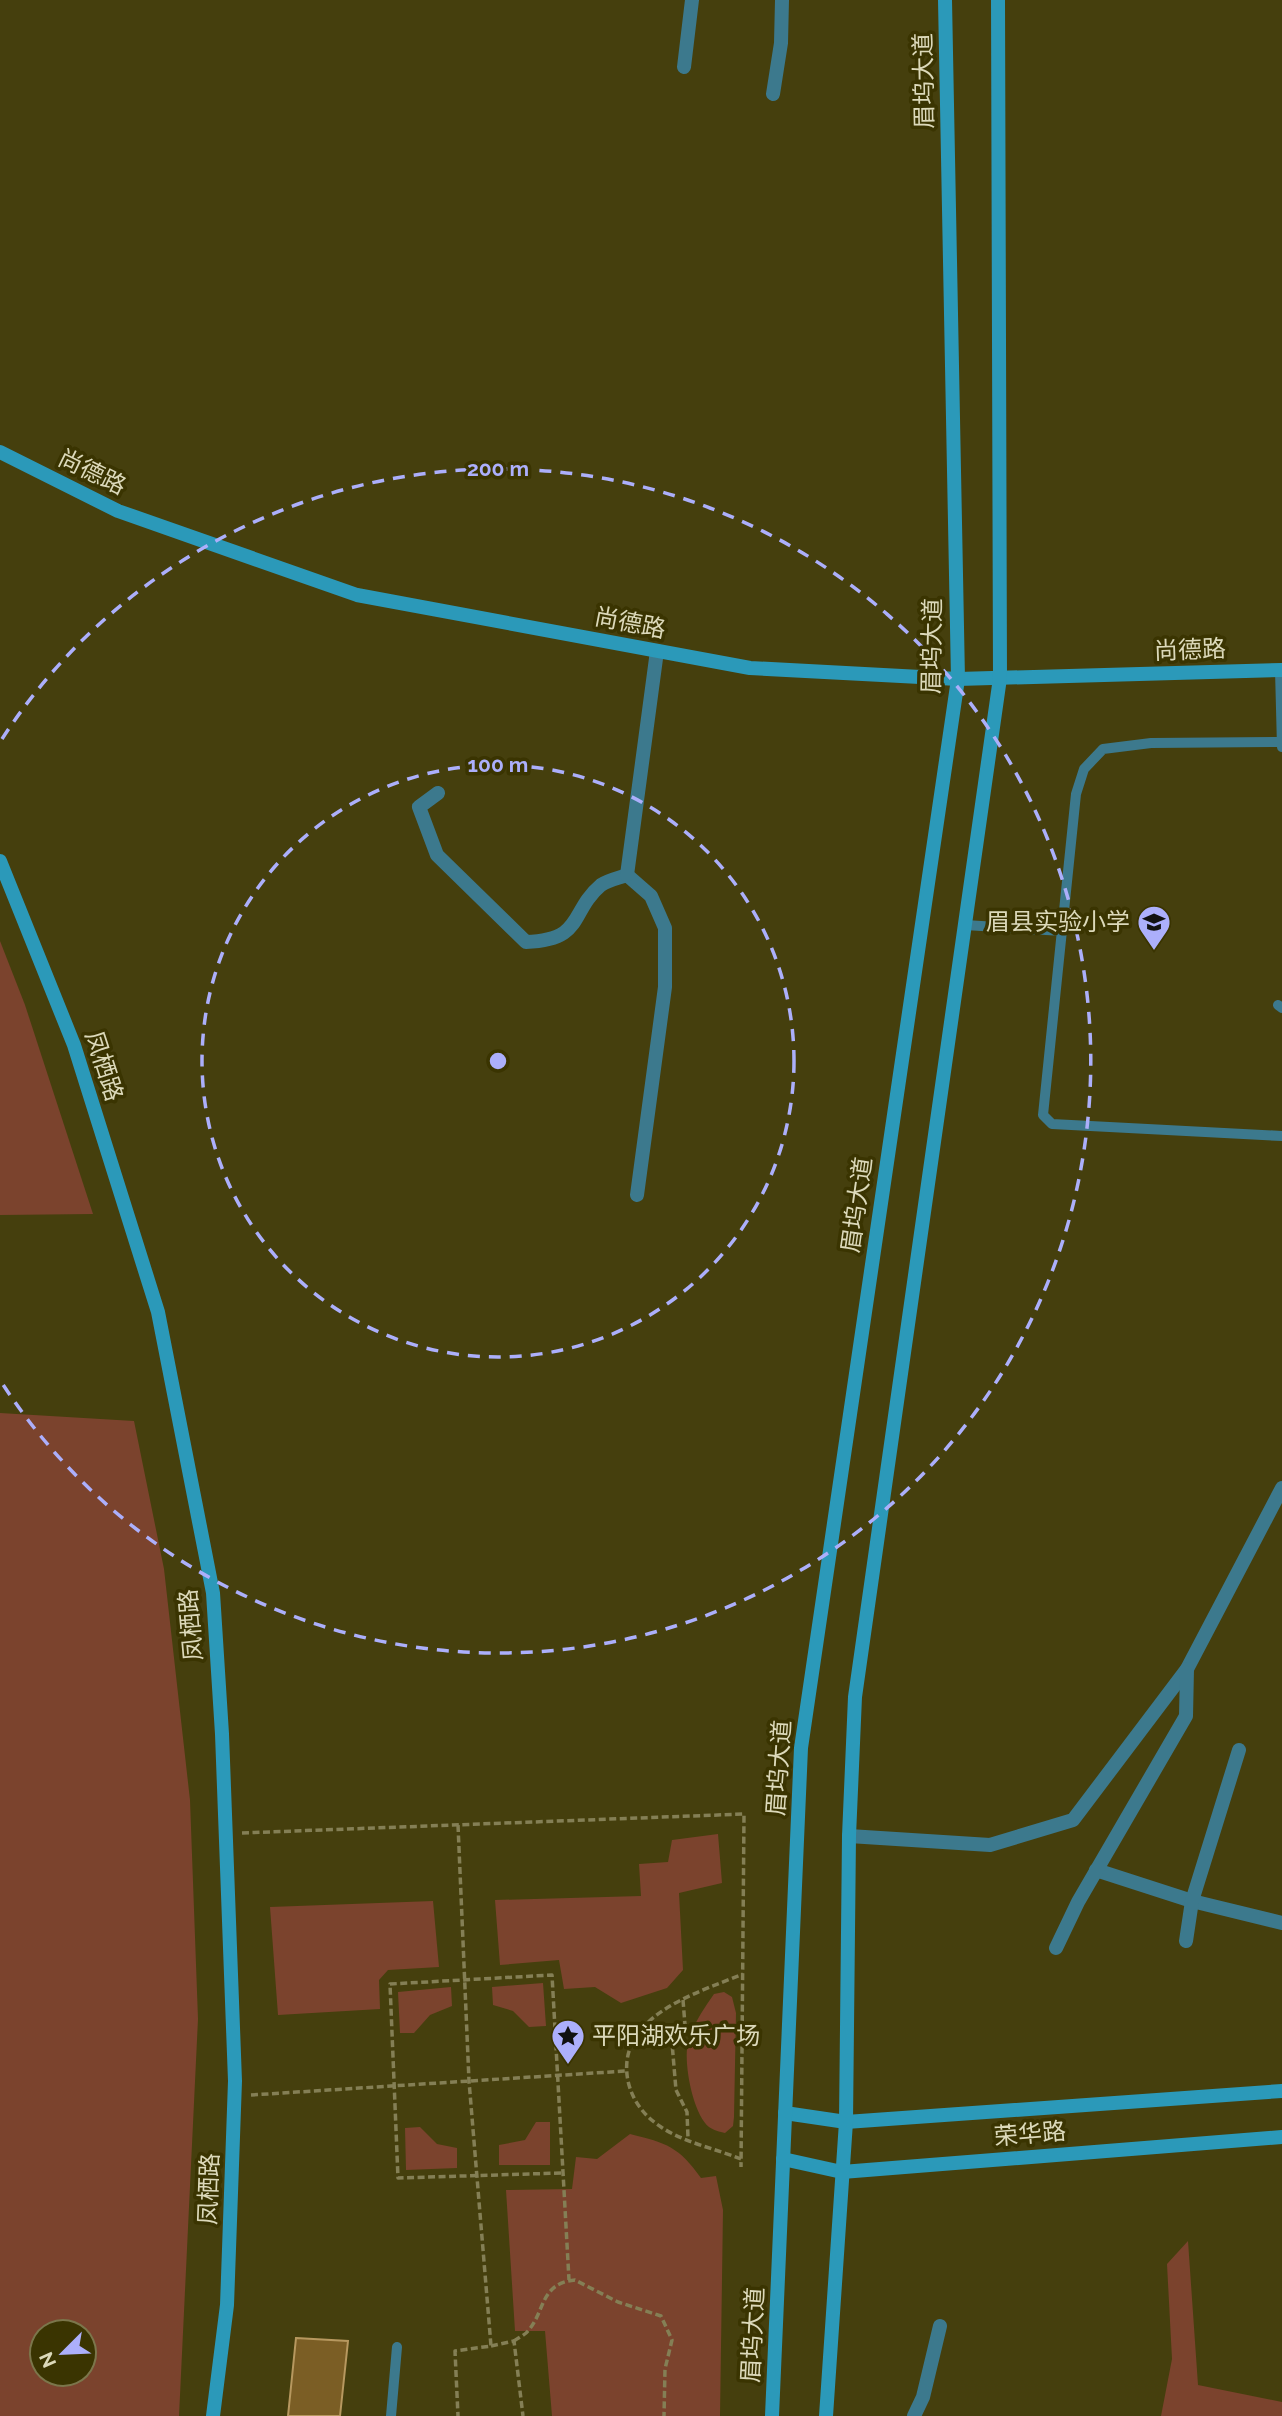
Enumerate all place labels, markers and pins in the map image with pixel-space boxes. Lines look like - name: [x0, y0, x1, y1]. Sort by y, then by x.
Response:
- school or university icon: 眉县实验小学: [1135, 903, 1173, 952]
- place label: 眉县实验小学: [986, 907, 1130, 936]
- centre of rings: [486, 1049, 510, 1073]
- place icon: 平阳湖欢乐广场: [549, 2017, 587, 2066]
- place label: 平阳湖欢乐广场: [592, 2021, 760, 2050]

